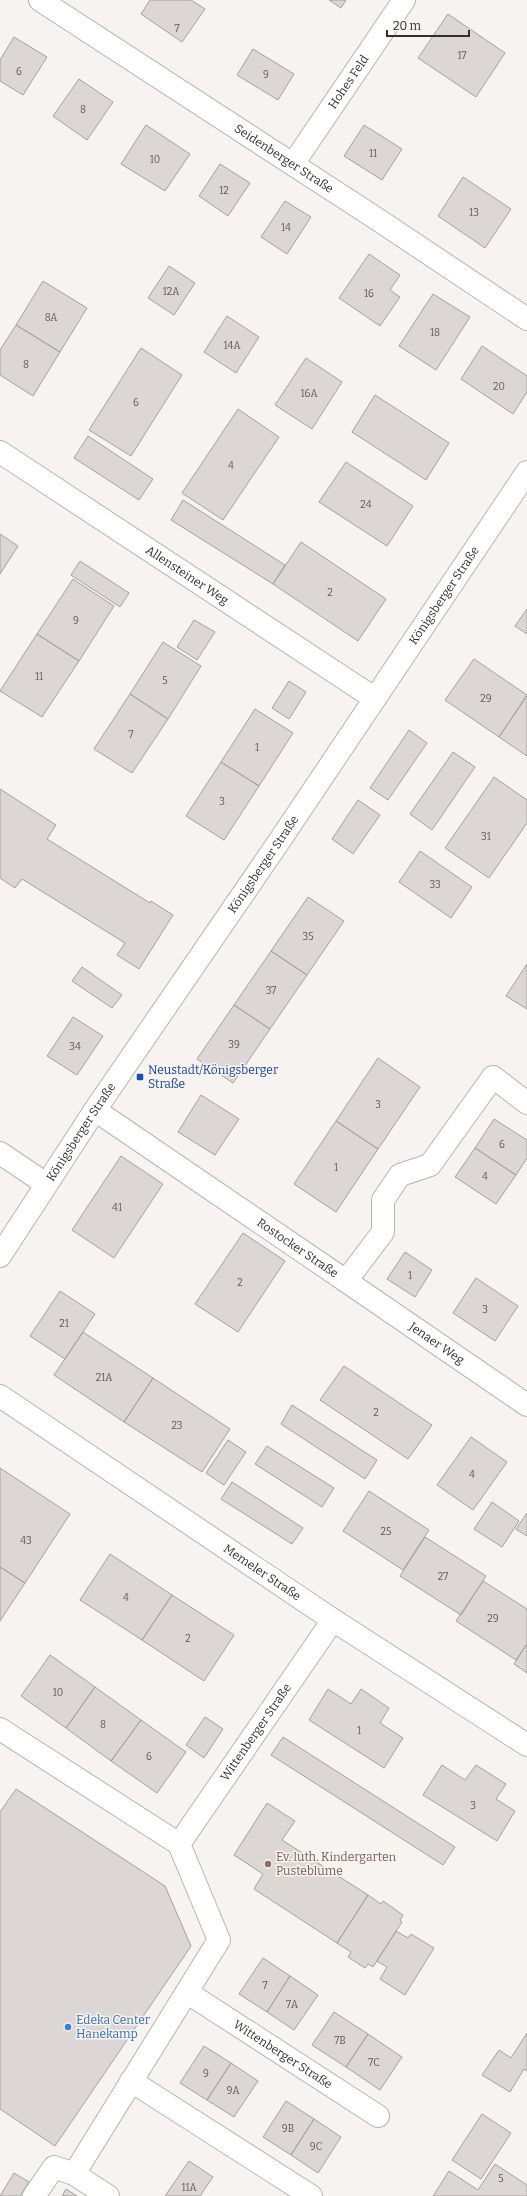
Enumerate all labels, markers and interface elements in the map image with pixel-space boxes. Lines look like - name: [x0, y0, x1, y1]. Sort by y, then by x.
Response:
- scale bar: [387, 12, 469, 38]
- text: 20 m: [393, 19, 422, 33]
- house number: 7: [174, 23, 180, 35]
- house number: 17: [458, 50, 466, 62]
- street label: Hohes Feld: [325, 52, 372, 112]
- house number: 6: [16, 66, 22, 78]
- house number: 9: [263, 69, 269, 81]
- house number: 8: [80, 104, 86, 116]
- street label: Seidenberger Straße: [232, 121, 336, 196]
- house number: 11: [369, 148, 377, 160]
- house number: 10: [150, 154, 160, 166]
- house number: 12: [219, 185, 229, 197]
- house number: 13: [469, 207, 479, 219]
- house number: 14: [281, 222, 291, 234]
- house number: 12A: [163, 286, 180, 298]
- house number: 16: [364, 288, 374, 300]
- house number: 8A: [45, 312, 58, 324]
- house number: 18: [430, 327, 440, 339]
- house number: 14A: [224, 340, 241, 352]
- house number: 8: [23, 359, 29, 371]
- house number: 20: [493, 381, 505, 393]
- house number: 16A: [300, 388, 318, 400]
- house number: 6: [133, 397, 139, 409]
- house number: 4: [228, 460, 234, 472]
- house number: 24: [360, 499, 372, 511]
- street label: Allensteiner Weg: [143, 543, 231, 608]
- street label: Königsberger Straße: [406, 544, 482, 647]
- house number: 2: [327, 587, 333, 599]
- house number: 9: [73, 615, 79, 627]
- house number: 11: [35, 671, 43, 683]
- house number: 5: [162, 675, 168, 687]
- house number: 29: [480, 693, 492, 705]
- house number: 7: [128, 729, 134, 741]
- house number: 1: [255, 742, 259, 754]
- house number: 3: [219, 796, 225, 808]
- street label: Königsberger Straße: [225, 813, 301, 916]
- house number: 31: [481, 831, 491, 843]
- house number: 33: [429, 879, 441, 891]
- house number: 35: [302, 931, 314, 943]
- house number: 37: [266, 985, 276, 997]
- house number: 39: [228, 1039, 240, 1051]
- house number: 34: [69, 1041, 81, 1053]
- place label: Neustadt/Königsberger Straße: [148, 1063, 279, 1091]
- marker: Neustadt/Königsberger Straße: [135, 1072, 145, 1082]
- street label: Königsberger Straße: [43, 1080, 119, 1184]
- house number: 3: [375, 1099, 381, 1111]
- house number: 6: [499, 1139, 505, 1151]
- house number: 1: [334, 1162, 338, 1174]
- house number: 4: [482, 1171, 488, 1183]
- house number: 41: [112, 1202, 122, 1214]
- street label: Rostocker Straße: [254, 1215, 341, 1281]
- house number: 1: [408, 1270, 412, 1282]
- house number: 2: [237, 1277, 243, 1289]
- house number: 3: [482, 1304, 488, 1316]
- house number: 21: [59, 1318, 69, 1330]
- street label: Jenaer Weg: [406, 1319, 467, 1367]
- house number: 21A: [96, 1372, 113, 1384]
- house number: 2: [373, 1407, 379, 1419]
- house number: 23: [171, 1420, 183, 1432]
- house number: 4: [469, 1469, 475, 1481]
- house number: 25: [381, 1526, 391, 1538]
- house number: 43: [20, 1535, 32, 1547]
- street label: Memeler Straße: [221, 1541, 303, 1603]
- house number: 27: [438, 1571, 448, 1583]
- house number: 4: [123, 1592, 129, 1604]
- house number: 29: [487, 1613, 499, 1625]
- house number: 2: [185, 1633, 191, 1645]
- street label: Wittenberger Straße: [218, 1681, 294, 1783]
- house number: 10: [53, 1687, 63, 1699]
- house number: 8: [100, 1719, 106, 1731]
- house number: 1: [357, 1725, 361, 1737]
- house number: 6: [146, 1751, 152, 1763]
- house number: 3: [470, 1800, 476, 1812]
- place label: Ev. luth. Kindergarten Pusteblume: [276, 1850, 396, 1878]
- marker: Ev. luth. Kindergarten Pusteblume: [263, 1859, 273, 1869]
- house number: 7: [262, 1980, 268, 1992]
- house number: 7A: [286, 1999, 299, 2011]
- place label: Edeka Center Hanekamp: [76, 2013, 151, 2041]
- street label: Wittenberger Straße: [231, 2017, 335, 2091]
- marker: Edeka Center Hanekamp: [63, 2022, 73, 2032]
- house number: 7B: [334, 2035, 346, 2047]
- house number: 7C: [368, 2057, 380, 2069]
- house number: 9: [203, 2068, 209, 2080]
- house number: 9A: [227, 2085, 240, 2097]
- house number: 9B: [282, 2123, 294, 2135]
- house number: 9C: [310, 2141, 322, 2153]
- house number: 5: [498, 2173, 504, 2185]
- house number: 11A: [181, 2182, 198, 2194]

